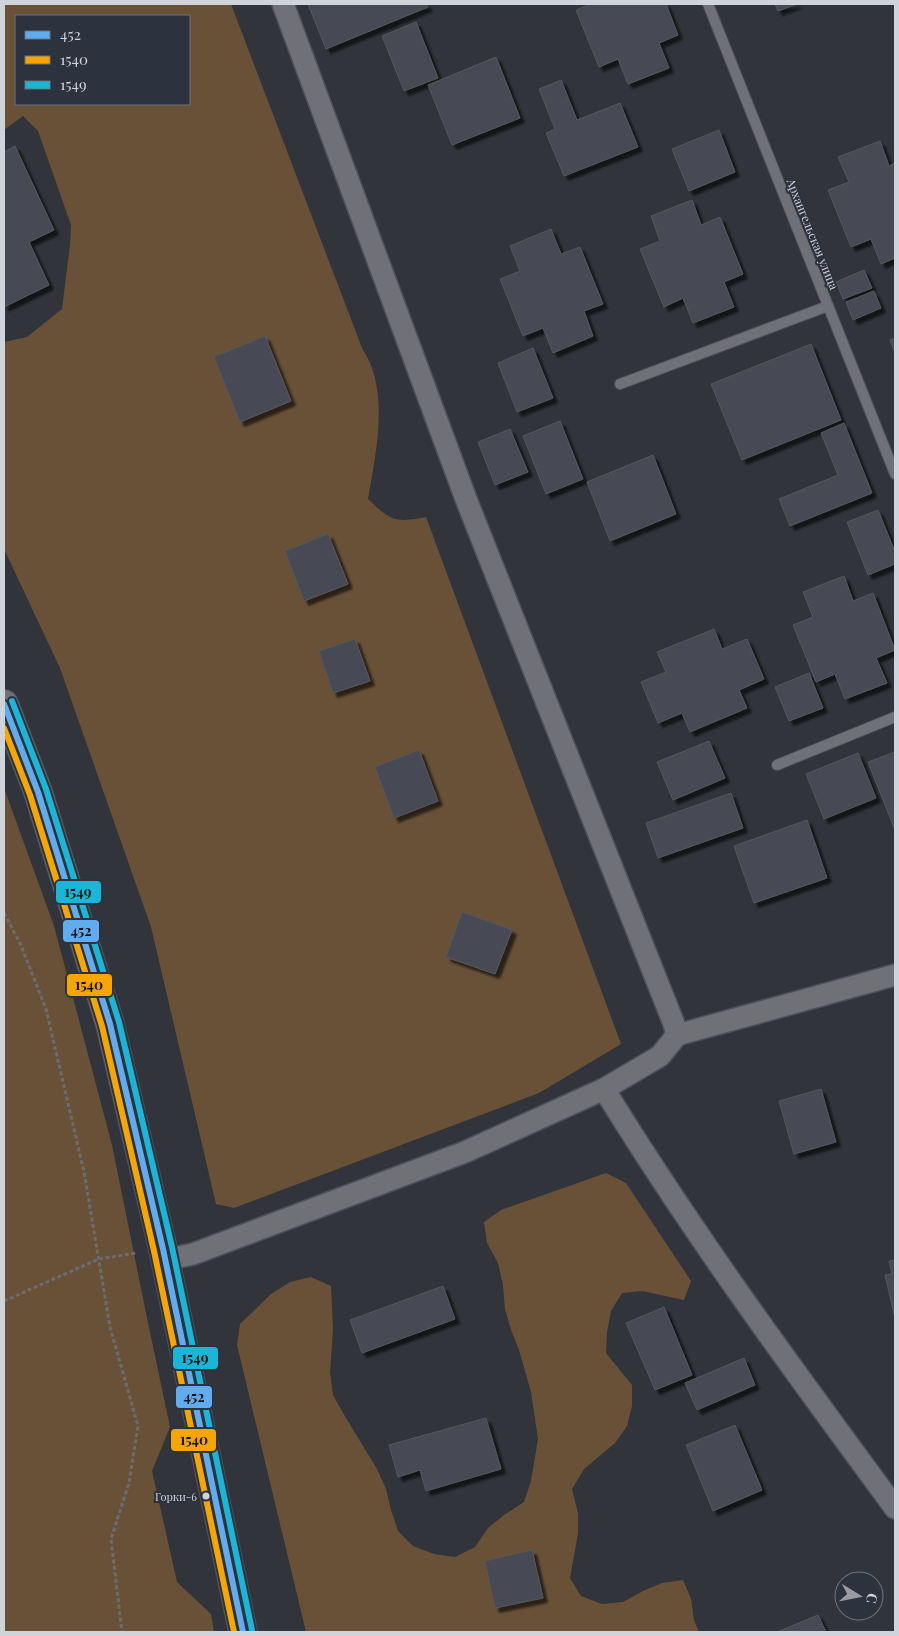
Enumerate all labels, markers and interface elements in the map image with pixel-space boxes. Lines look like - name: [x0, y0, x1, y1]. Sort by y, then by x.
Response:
- legend: [15, 15, 190, 105]
- text: 452: [60, 24, 81, 44]
- text: 1540: [60, 49, 88, 69]
- text: 1549: [60, 74, 87, 94]
- street label: Архангельская улица: [783, 175, 843, 292]
- line badge: 1549: [55, 880, 102, 904]
- text: 1549: [65, 882, 92, 901]
- line badge: 452: [62, 919, 100, 943]
- text: 452: [70, 921, 92, 940]
- line badge: 1540: [66, 973, 113, 997]
- text: 1540: [75, 975, 103, 994]
- line badge: 1549: [172, 1346, 219, 1370]
- text: 1549: [182, 1348, 209, 1367]
- line badge: 452: [175, 1385, 213, 1409]
- text: 452: [183, 1387, 205, 1406]
- line badge: 1540: [170, 1428, 217, 1452]
- text: 1540: [180, 1430, 208, 1449]
- place label: Горки-6: [155, 1489, 197, 1504]
- marker: Горки-6: [201, 1491, 211, 1501]
- north arrow: [834, 1571, 884, 1621]
- text: С: [862, 1592, 883, 1605]

